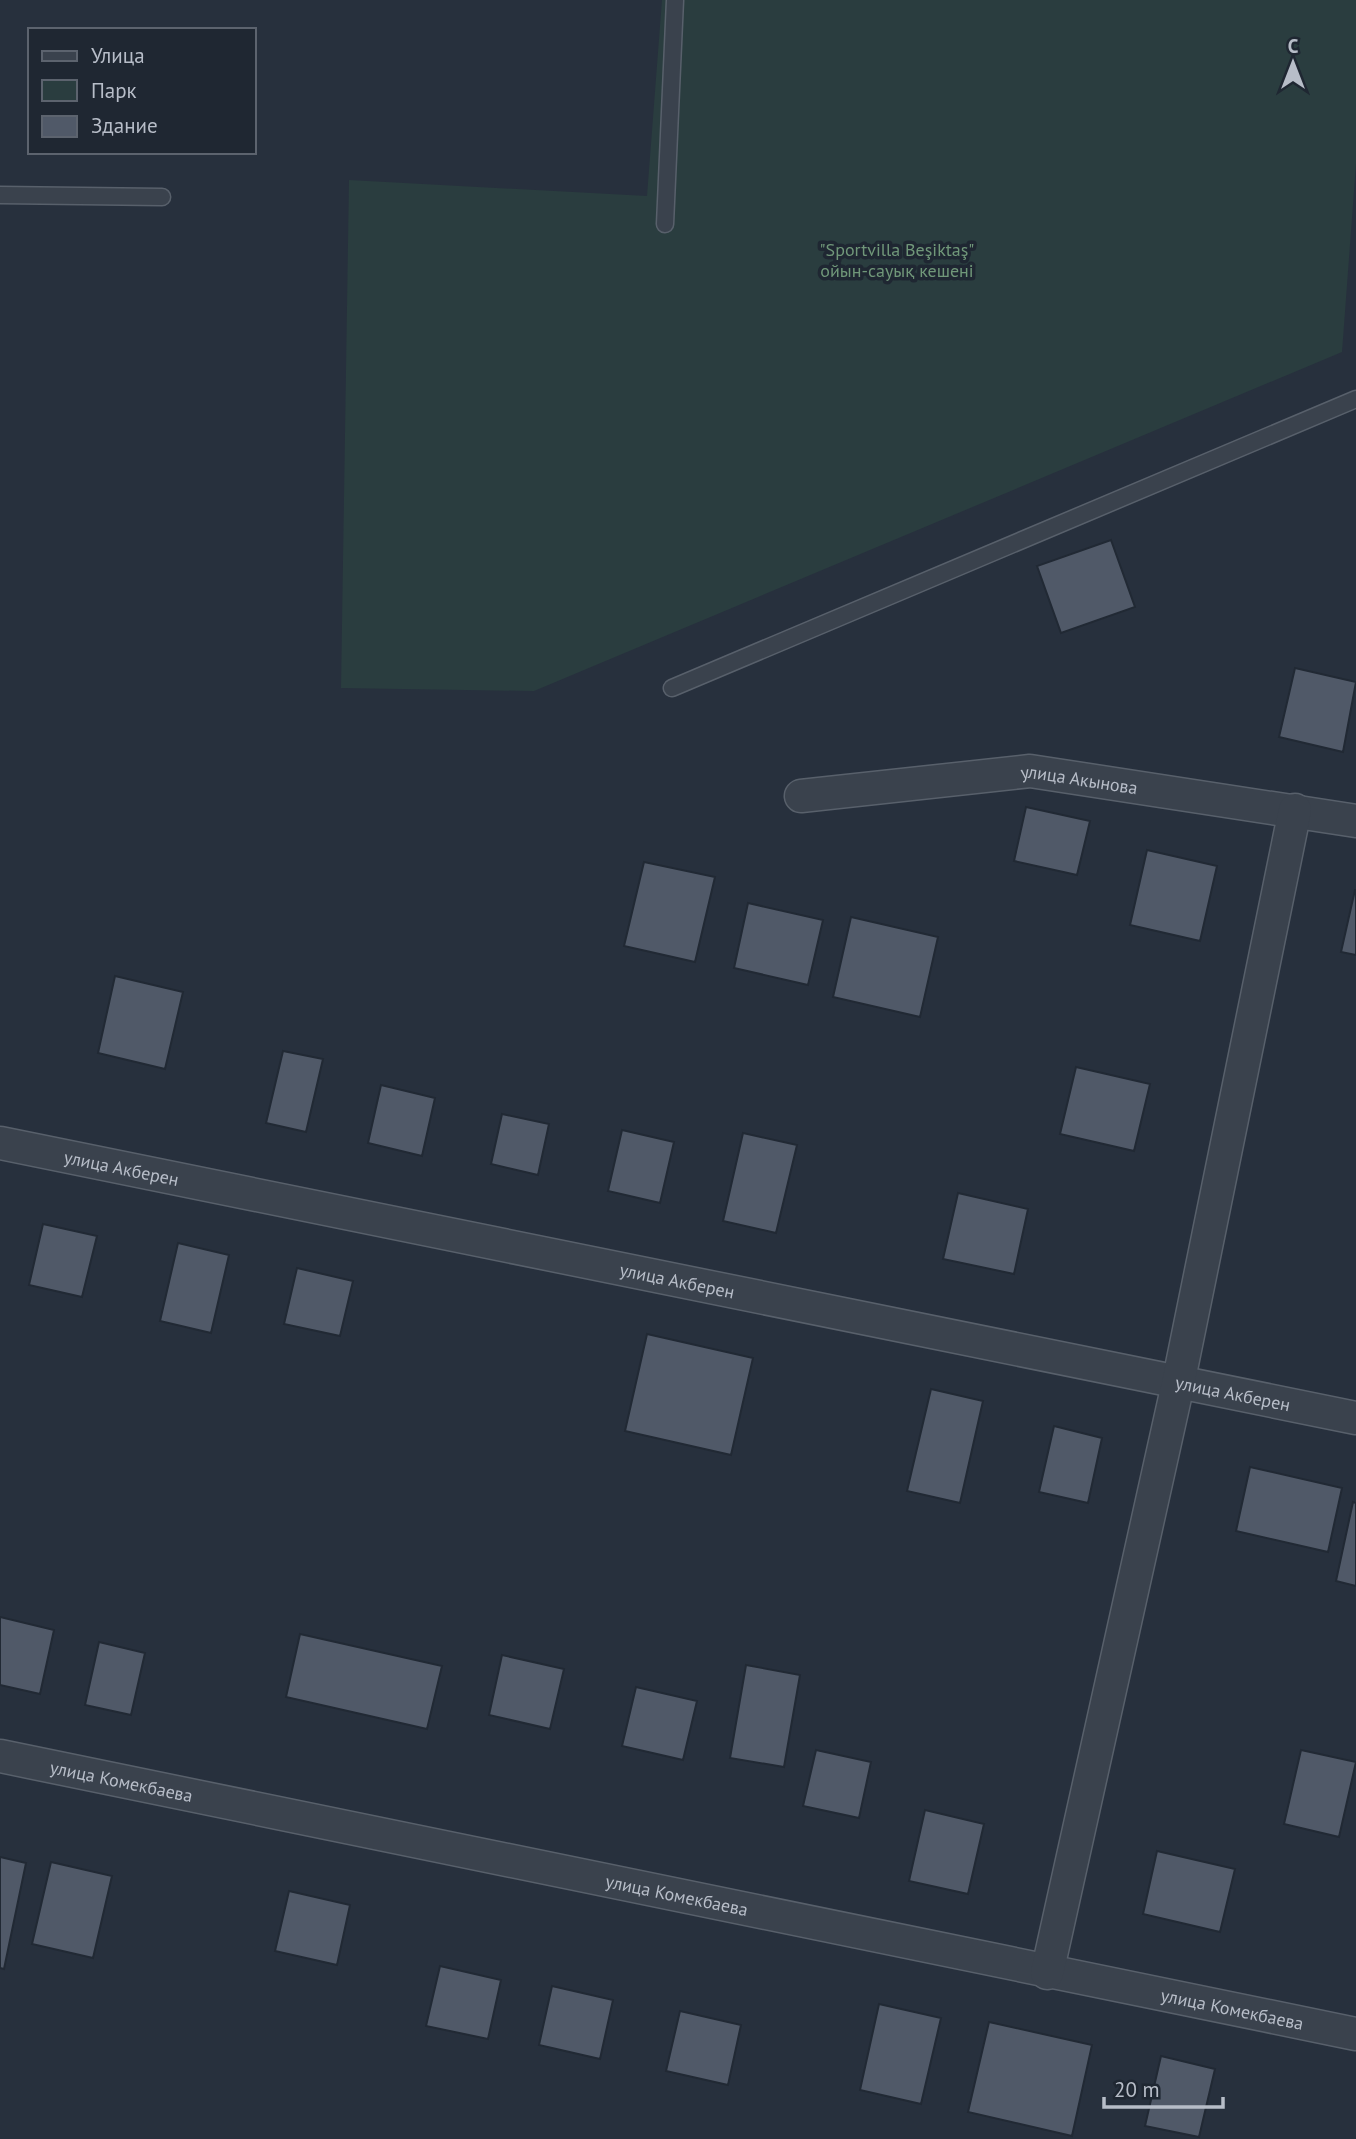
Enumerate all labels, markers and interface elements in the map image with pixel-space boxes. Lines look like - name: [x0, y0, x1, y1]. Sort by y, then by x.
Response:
- legend: [28, 28, 256, 154]
- north arrow: [1258, 28, 1328, 98]
- text: С: [1288, 34, 1299, 58]
- text: Улица: [91, 42, 145, 69]
- text: Парк: [91, 77, 137, 104]
- text: Здание: [91, 112, 158, 139]
- park label: "Sportvilla Beşiktaş" ойын-сауық кешені: [820, 238, 974, 282]
- street label: улица Акынова: [1019, 759, 1139, 799]
- street label: улица Акберен: [62, 1145, 181, 1191]
- street label: улица Акберен: [618, 1257, 737, 1303]
- street label: улица Акберен: [1173, 1370, 1292, 1416]
- street label: улица Комекбаева: [48, 1755, 195, 1807]
- street label: улица Комекбаева: [603, 1869, 750, 1921]
- street label: улица Комекбаева: [1159, 1983, 1306, 2034]
- scale bar: [1104, 2066, 1223, 2110]
- text: 20 m: [1114, 2076, 1160, 2103]

